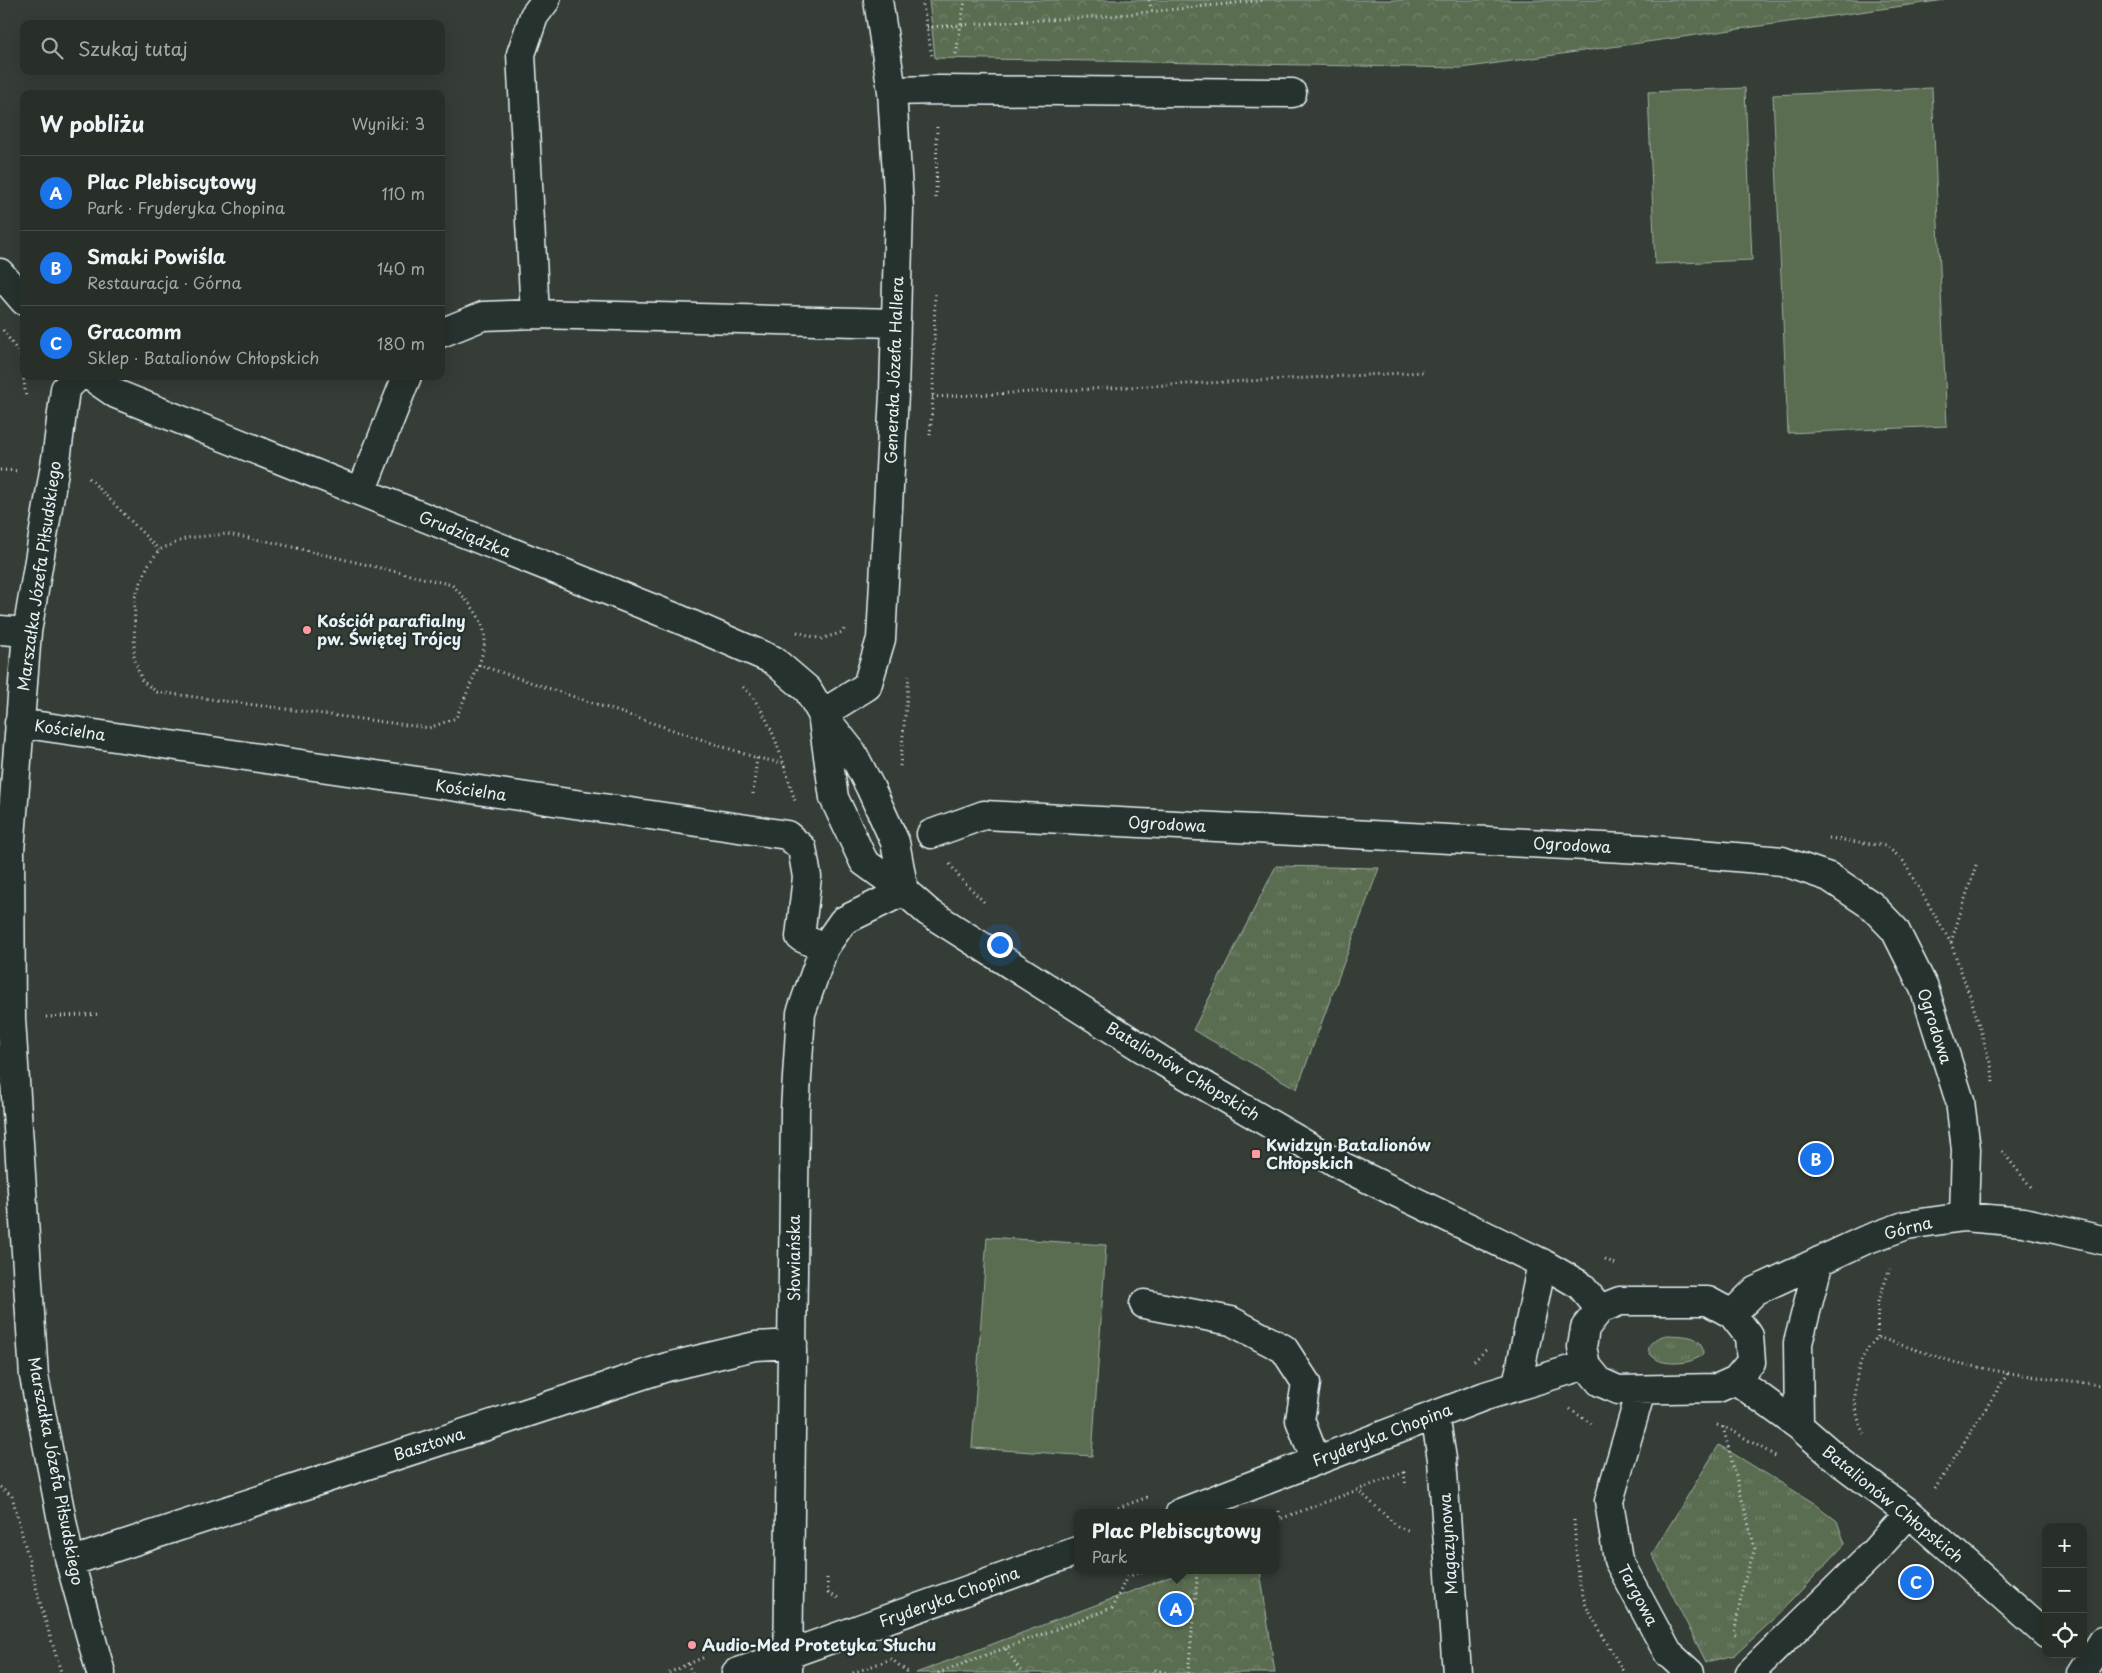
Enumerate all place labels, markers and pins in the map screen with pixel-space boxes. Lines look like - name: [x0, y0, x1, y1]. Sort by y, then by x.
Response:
- place label: Kościół parafialny pw. Świętej Trójcy: [317, 608, 466, 650]
- marker: Kościół parafialny pw. Świętej Trójcy: [301, 624, 313, 636]
- place label: Kwidzyn Batalionów Chłopskich: [1266, 1132, 1431, 1174]
- pin: B: [1800, 1140, 1832, 1178]
- marker: Kwidzyn Batalionów Chłopskich: [1250, 1148, 1262, 1160]
- pin: C: [1900, 1563, 1932, 1601]
- pin: A: [1160, 1590, 1192, 1628]
- place label: Audio-Med Protetyka Słuchu: [702, 1632, 936, 1656]
- marker: Audio-Med Protetyka Słuchu: [686, 1639, 698, 1651]

